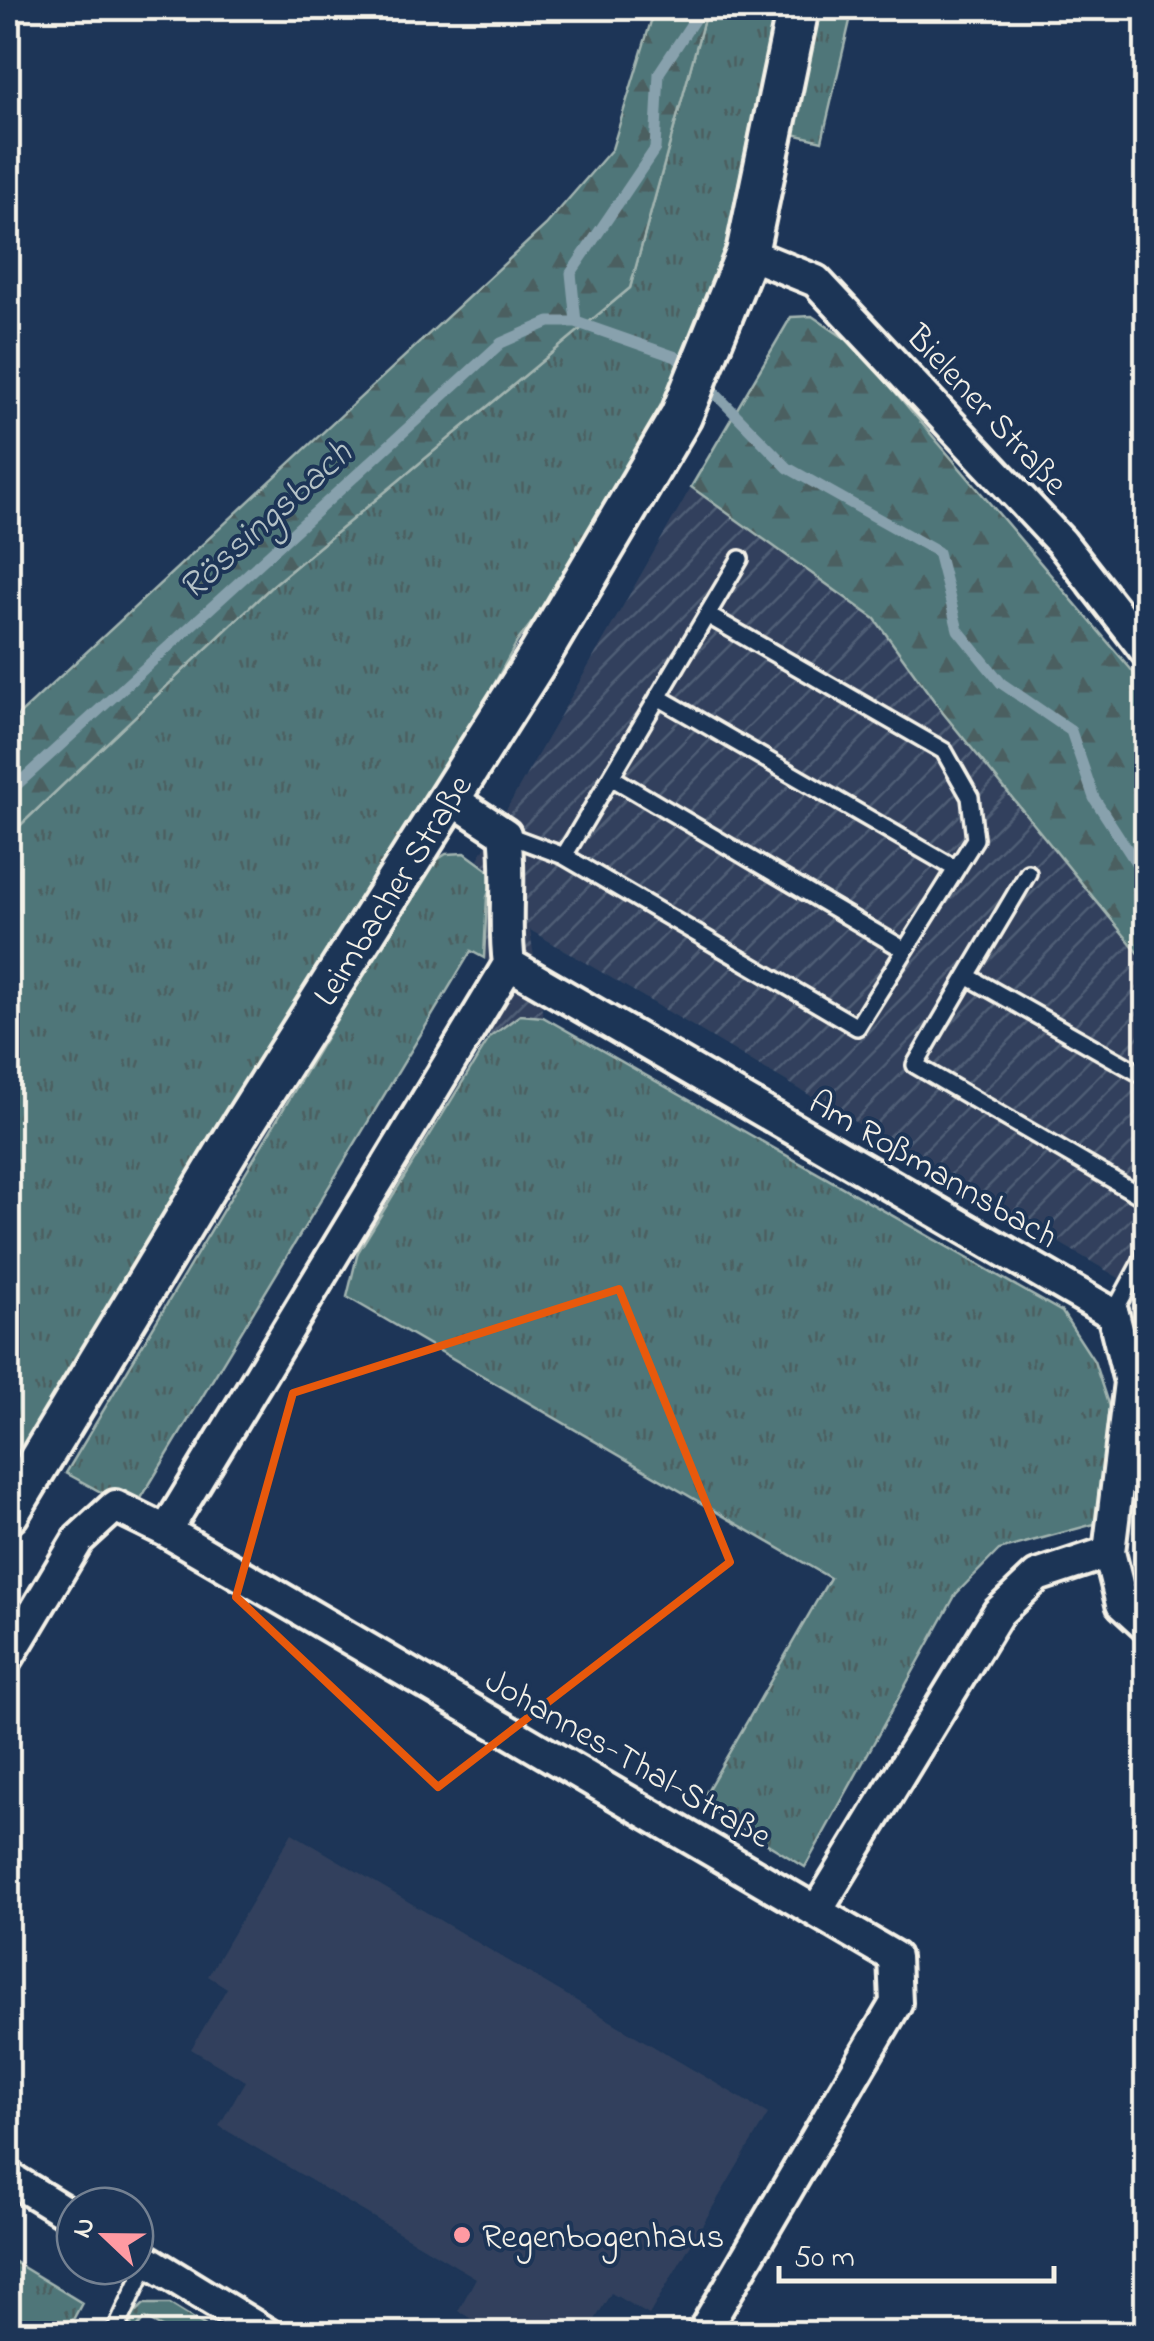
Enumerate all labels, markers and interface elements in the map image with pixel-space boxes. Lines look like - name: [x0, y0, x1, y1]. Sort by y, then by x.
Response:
- street label: Bielener Straße: [892, 314, 1079, 509]
- water label: Rössingsbach: [167, 428, 367, 615]
- street label: Leimbacher Straße: [302, 766, 487, 1017]
- street label: Am Roßmannsbach: [798, 1079, 1066, 1263]
- street label: Johannes-Thal-Straße: [474, 1657, 780, 1863]
- north arrow: [55, 2186, 155, 2286]
- text: N: [63, 2212, 108, 2244]
- place label: Regenbogenhaus: [482, 2213, 724, 2264]
- scale bar: [779, 2221, 1054, 2283]
- marker: Regenbogenhaus: [451, 2224, 473, 2246]
- text: 50 m: [794, 2237, 855, 2281]

